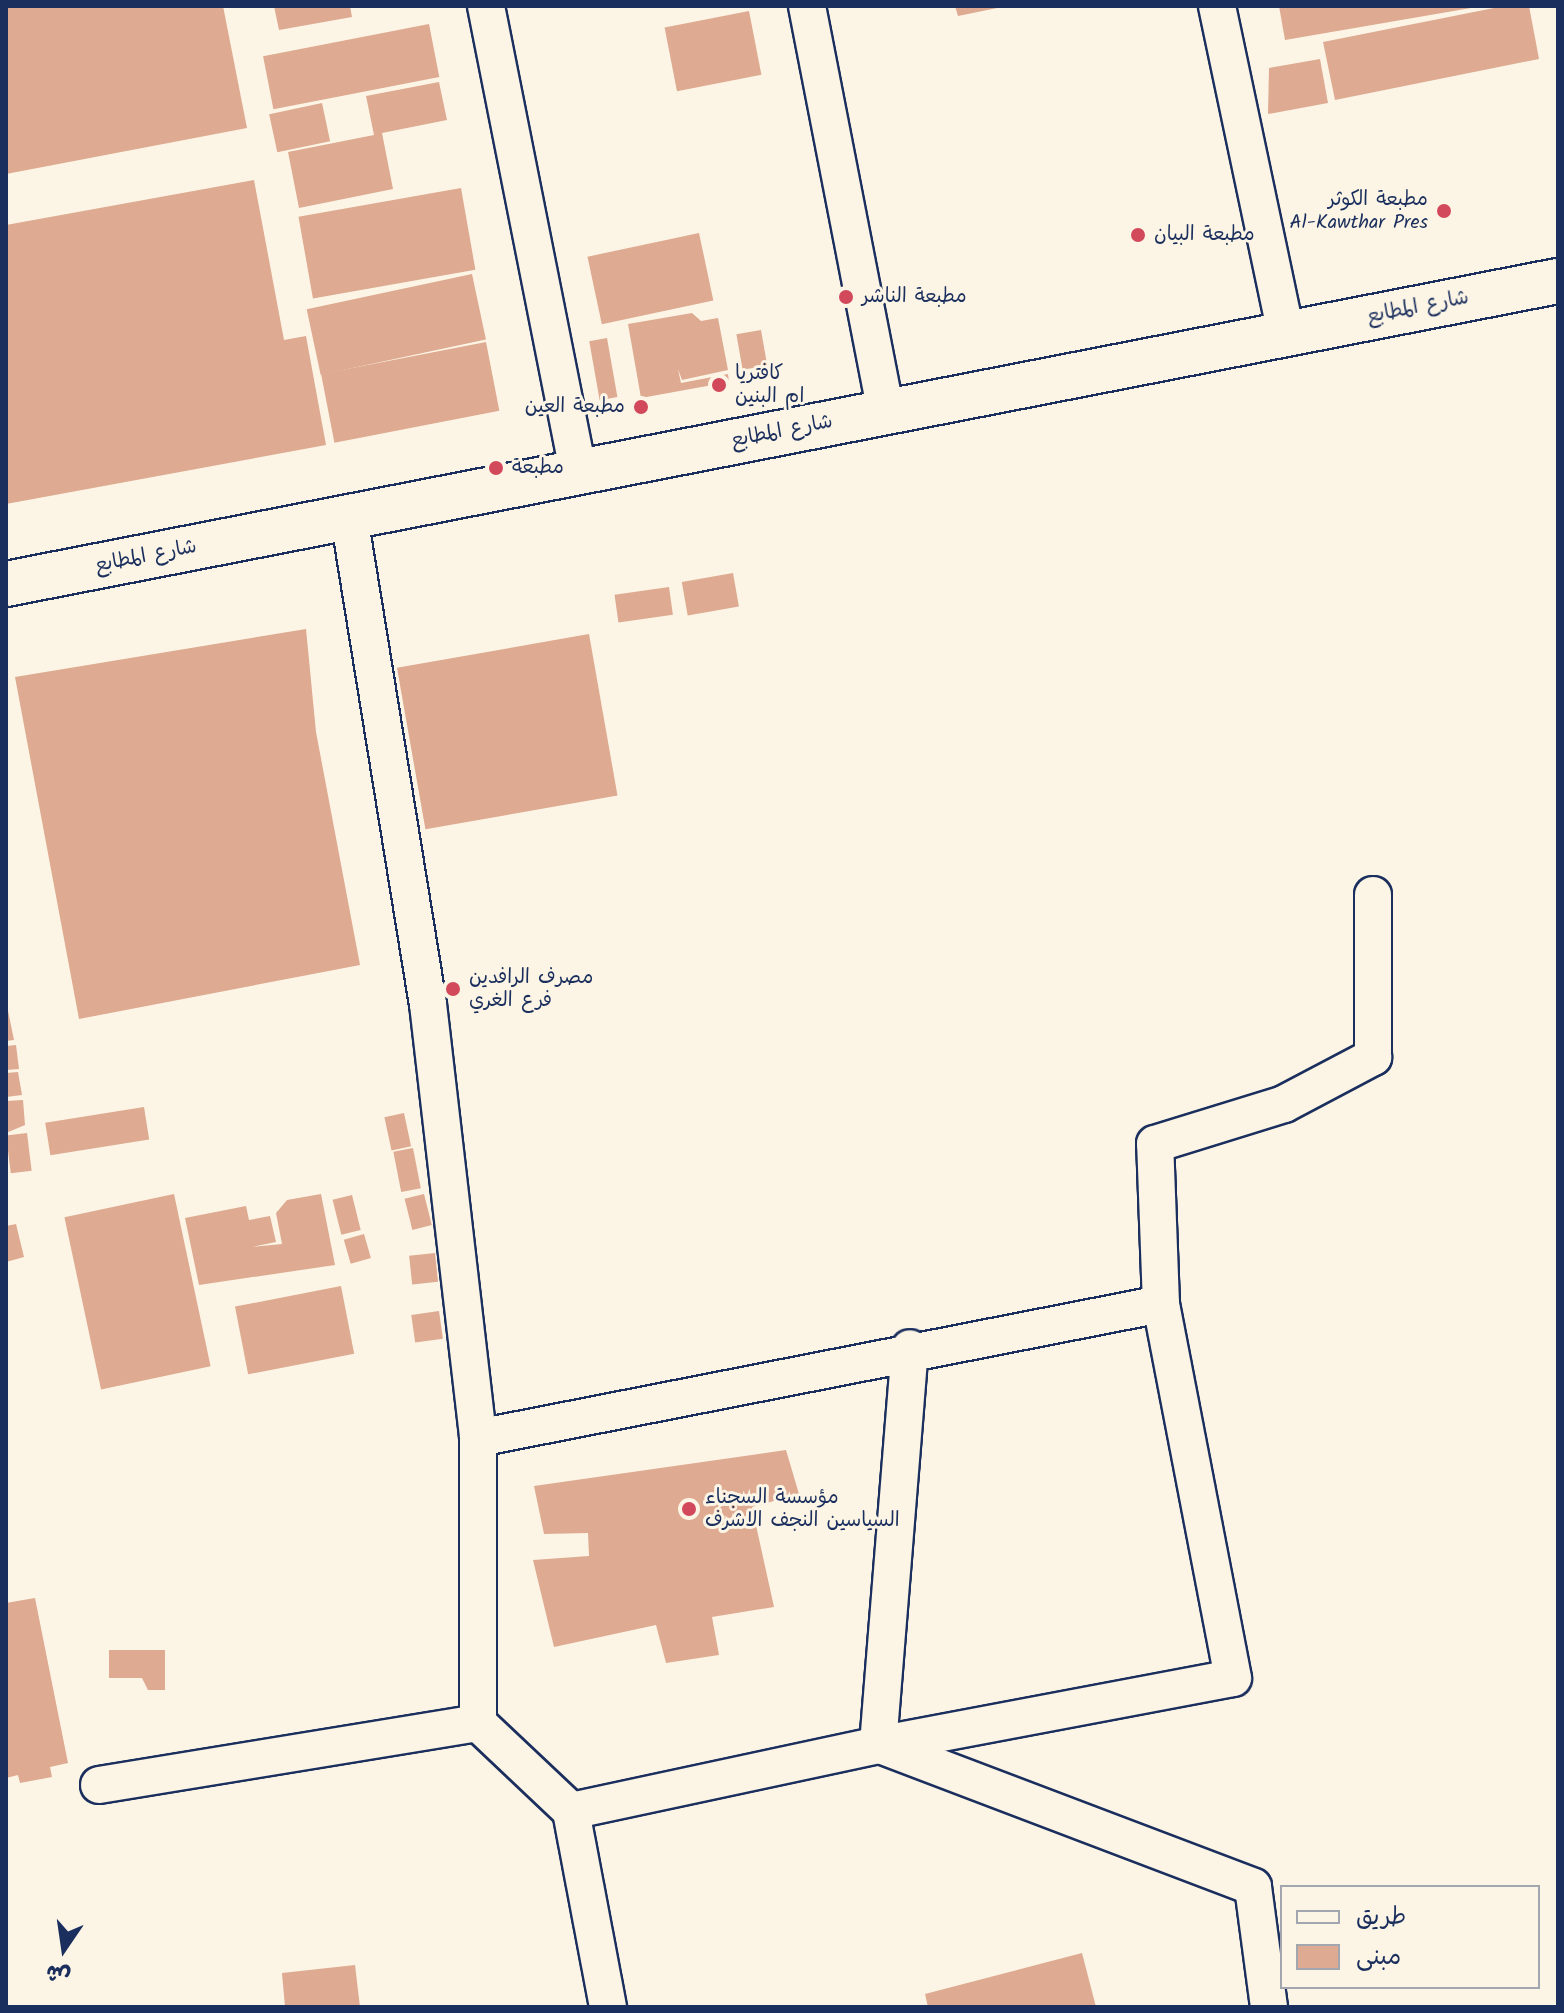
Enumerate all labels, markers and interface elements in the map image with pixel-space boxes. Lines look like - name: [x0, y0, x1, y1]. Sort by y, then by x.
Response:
- place label: مطبعة الكوثر Al-Kawthar Pres: [1290, 188, 1428, 235]
- marker: مطبعة الكوثر Al-Kawthar Pres: [1435, 202, 1453, 220]
- place label: مطبعة البيان: [1154, 223, 1255, 247]
- marker: مطبعة البيان: [1129, 226, 1147, 244]
- place label: مطبعة الناشر: [862, 285, 967, 309]
- street label: شارع المطابع: [1365, 286, 1471, 330]
- marker: مطبعة الناشر: [837, 288, 855, 306]
- place label: كافتريا ام البنين: [735, 362, 804, 409]
- marker: كافتريا ام البنين: [710, 376, 728, 394]
- place label: مطبعة العين: [525, 395, 625, 419]
- marker: مطبعة العين: [632, 398, 650, 416]
- street label: شارع المطابع: [729, 410, 835, 454]
- place label: مطبعة: [512, 456, 564, 480]
- marker: مطبعة: [487, 459, 505, 477]
- street label: شارع المطابع: [93, 535, 199, 579]
- place label: مصرف الرافدين فرع الغري: [469, 966, 593, 1013]
- marker: مصرف الرافدين فرع الغري: [444, 980, 462, 998]
- place label: مؤسسة السجناء السياسين النجف الاشرف: [705, 1486, 900, 1533]
- marker: مؤسسة السجناء السياسين النجف الاشرف: [680, 1500, 698, 1518]
- legend: [1280, 1885, 1540, 1989]
- text: طريق: [1356, 1898, 1406, 1937]
- north arrow: [24, 1909, 104, 1989]
- text: مبنى: [1356, 1938, 1401, 1977]
- text: ش: [43, 1953, 74, 1993]

